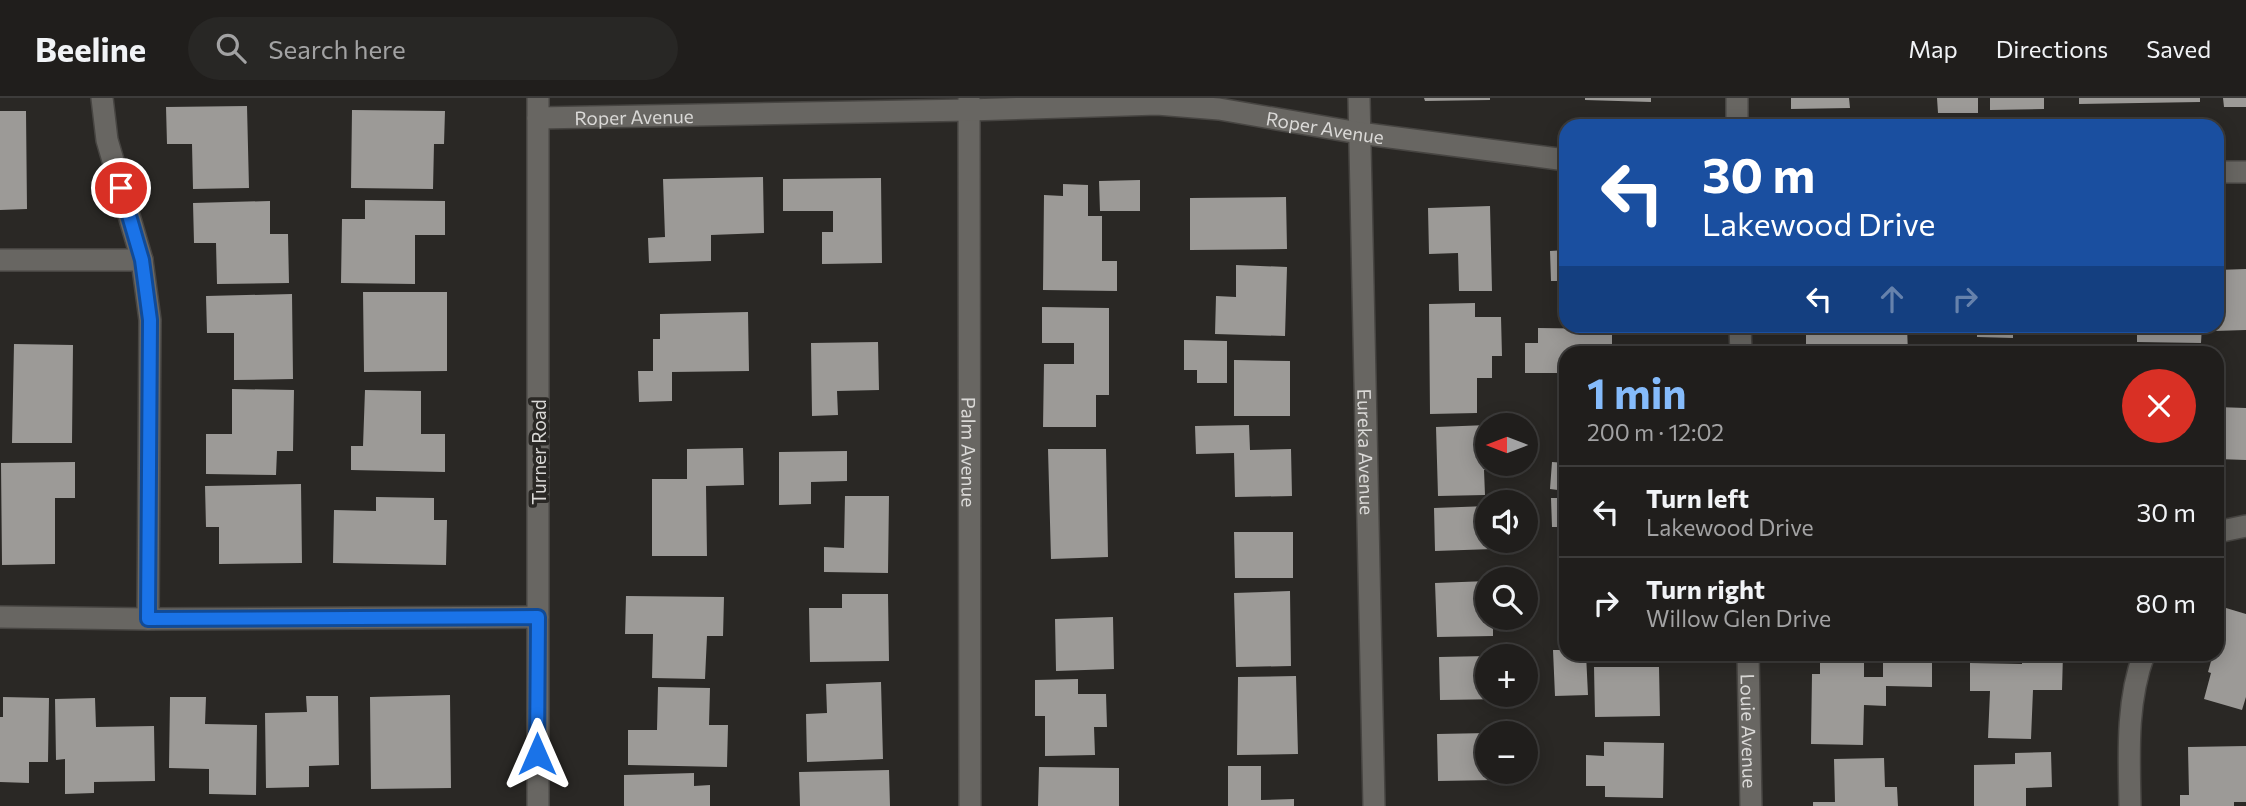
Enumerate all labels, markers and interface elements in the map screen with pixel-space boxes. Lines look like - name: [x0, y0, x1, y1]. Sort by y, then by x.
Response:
- search box: [188, 17, 678, 80]
- text: Beeline: [35, 28, 146, 69]
- icon: search: [212, 29, 250, 67]
- text: Search here: [268, 33, 406, 64]
- text: Map: [1908, 34, 1958, 63]
- text: Directions: [1996, 34, 2108, 63]
- text: Saved: [2146, 34, 2211, 63]
- street label: Roper Avenue: [574, 104, 694, 129]
- street label: Roper Avenue: [1264, 106, 1386, 148]
- text: 30 m: [1702, 143, 1815, 203]
- icon: left: [1587, 147, 1678, 238]
- pin: [91, 158, 151, 218]
- icon: arrive: [102, 169, 140, 207]
- text: Lakewood Drive: [1702, 203, 1935, 243]
- icon: left: [1800, 280, 1838, 318]
- icon: ahead: [1873, 280, 1911, 318]
- icon: right: [1946, 280, 1984, 318]
- text: 1 min: [1587, 366, 1687, 418]
- button: close: [2122, 369, 2196, 443]
- street label: Eureka Avenue: [1354, 388, 1379, 515]
- street label: Palm Avenue: [958, 397, 981, 507]
- street label: Turner Road: [527, 399, 550, 505]
- north arrow: [1475, 413, 1538, 476]
- map controls: [1475, 413, 1538, 784]
- text: 200 m · 12:02: [1587, 418, 1724, 446]
- text: Turn left: [1646, 482, 1749, 513]
- button: sound: [1475, 490, 1538, 553]
- icon: left: [1587, 493, 1625, 531]
- text: 30 m: [2137, 496, 2196, 527]
- text: Lakewood Drive: [1646, 513, 1814, 541]
- button: search: [1475, 567, 1538, 630]
- text: Turn right: [1646, 573, 1765, 604]
- icon: right: [1587, 584, 1625, 622]
- text: 80 m: [2136, 587, 2196, 618]
- text: Willow Glen Drive: [1646, 604, 1831, 632]
- button: +: [1475, 644, 1538, 707]
- street label: Louie Avenue: [1737, 673, 1762, 789]
- position arrow: [500, 717, 574, 791]
- button: −: [1475, 721, 1538, 784]

